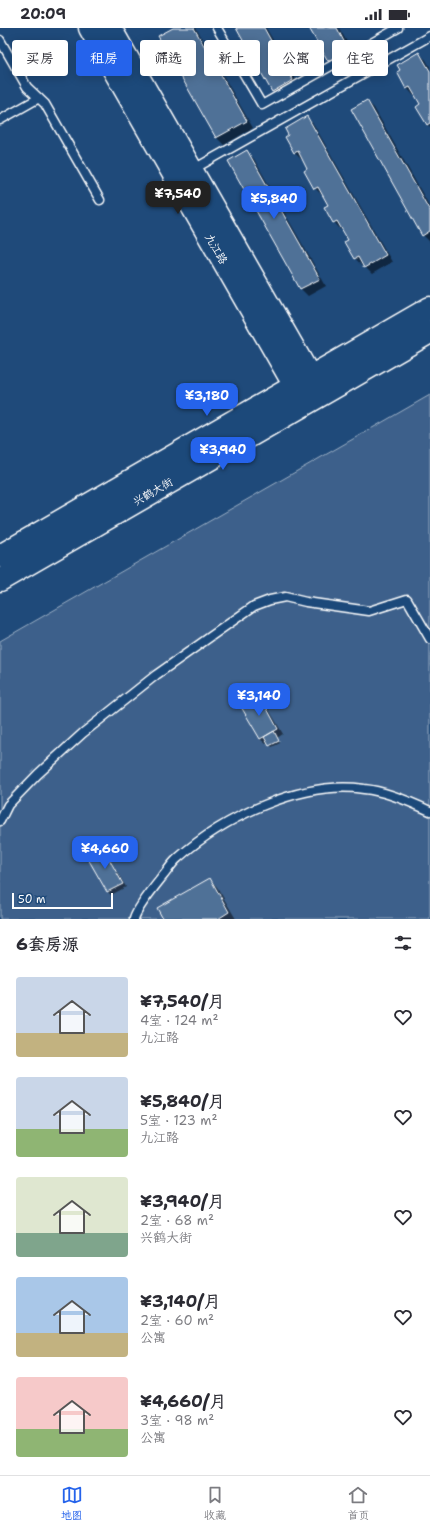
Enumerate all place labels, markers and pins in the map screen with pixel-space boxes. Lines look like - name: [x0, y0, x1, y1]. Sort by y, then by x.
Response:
- pin: ¥7,540: [145, 181, 211, 215]
- pin: ¥5,840: [241, 186, 307, 220]
- pin: ¥3,180: [174, 383, 240, 417]
- pin: ¥3,940: [190, 437, 256, 471]
- pin: ¥3,140: [226, 683, 292, 717]
- pin: ¥4,660: [72, 836, 138, 870]

